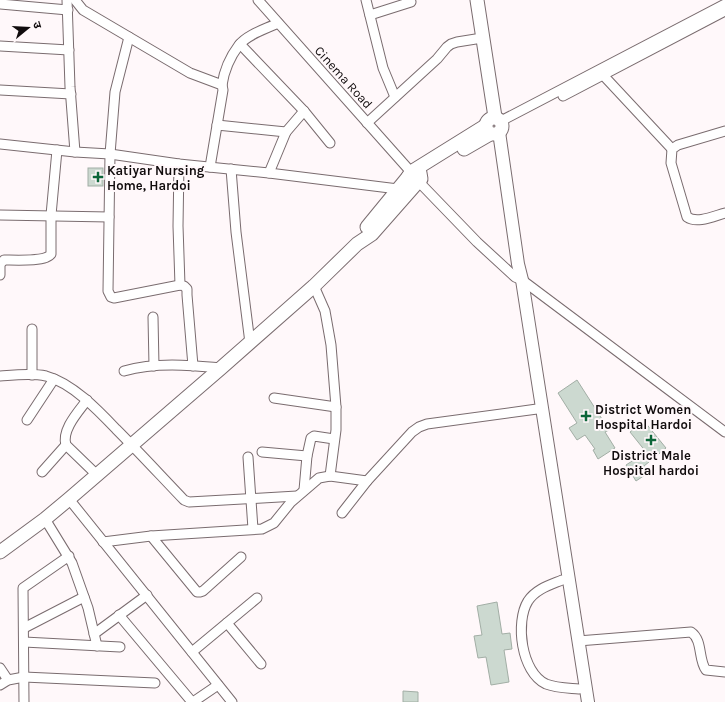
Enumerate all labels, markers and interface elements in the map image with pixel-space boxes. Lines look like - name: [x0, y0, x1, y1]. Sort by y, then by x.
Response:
- north arrow: [8, 8, 48, 48]
- text: उ: [30, 20, 44, 31]
- street label: Cinema Road: [312, 43, 376, 112]
- place label: Katiyar Nursing Home, Hardoi: [107, 163, 205, 193]
- marker: Katiyar Nursing Home, Hardoi: [92, 171, 104, 183]
- place label: District Women Hospital Hardoi: [595, 402, 692, 432]
- marker: District Women Hospital Hardoi: [580, 410, 592, 422]
- marker: District Male Hospital hardoi: [645, 434, 657, 446]
- place label: District Male Hospital hardoi: [603, 448, 699, 478]

